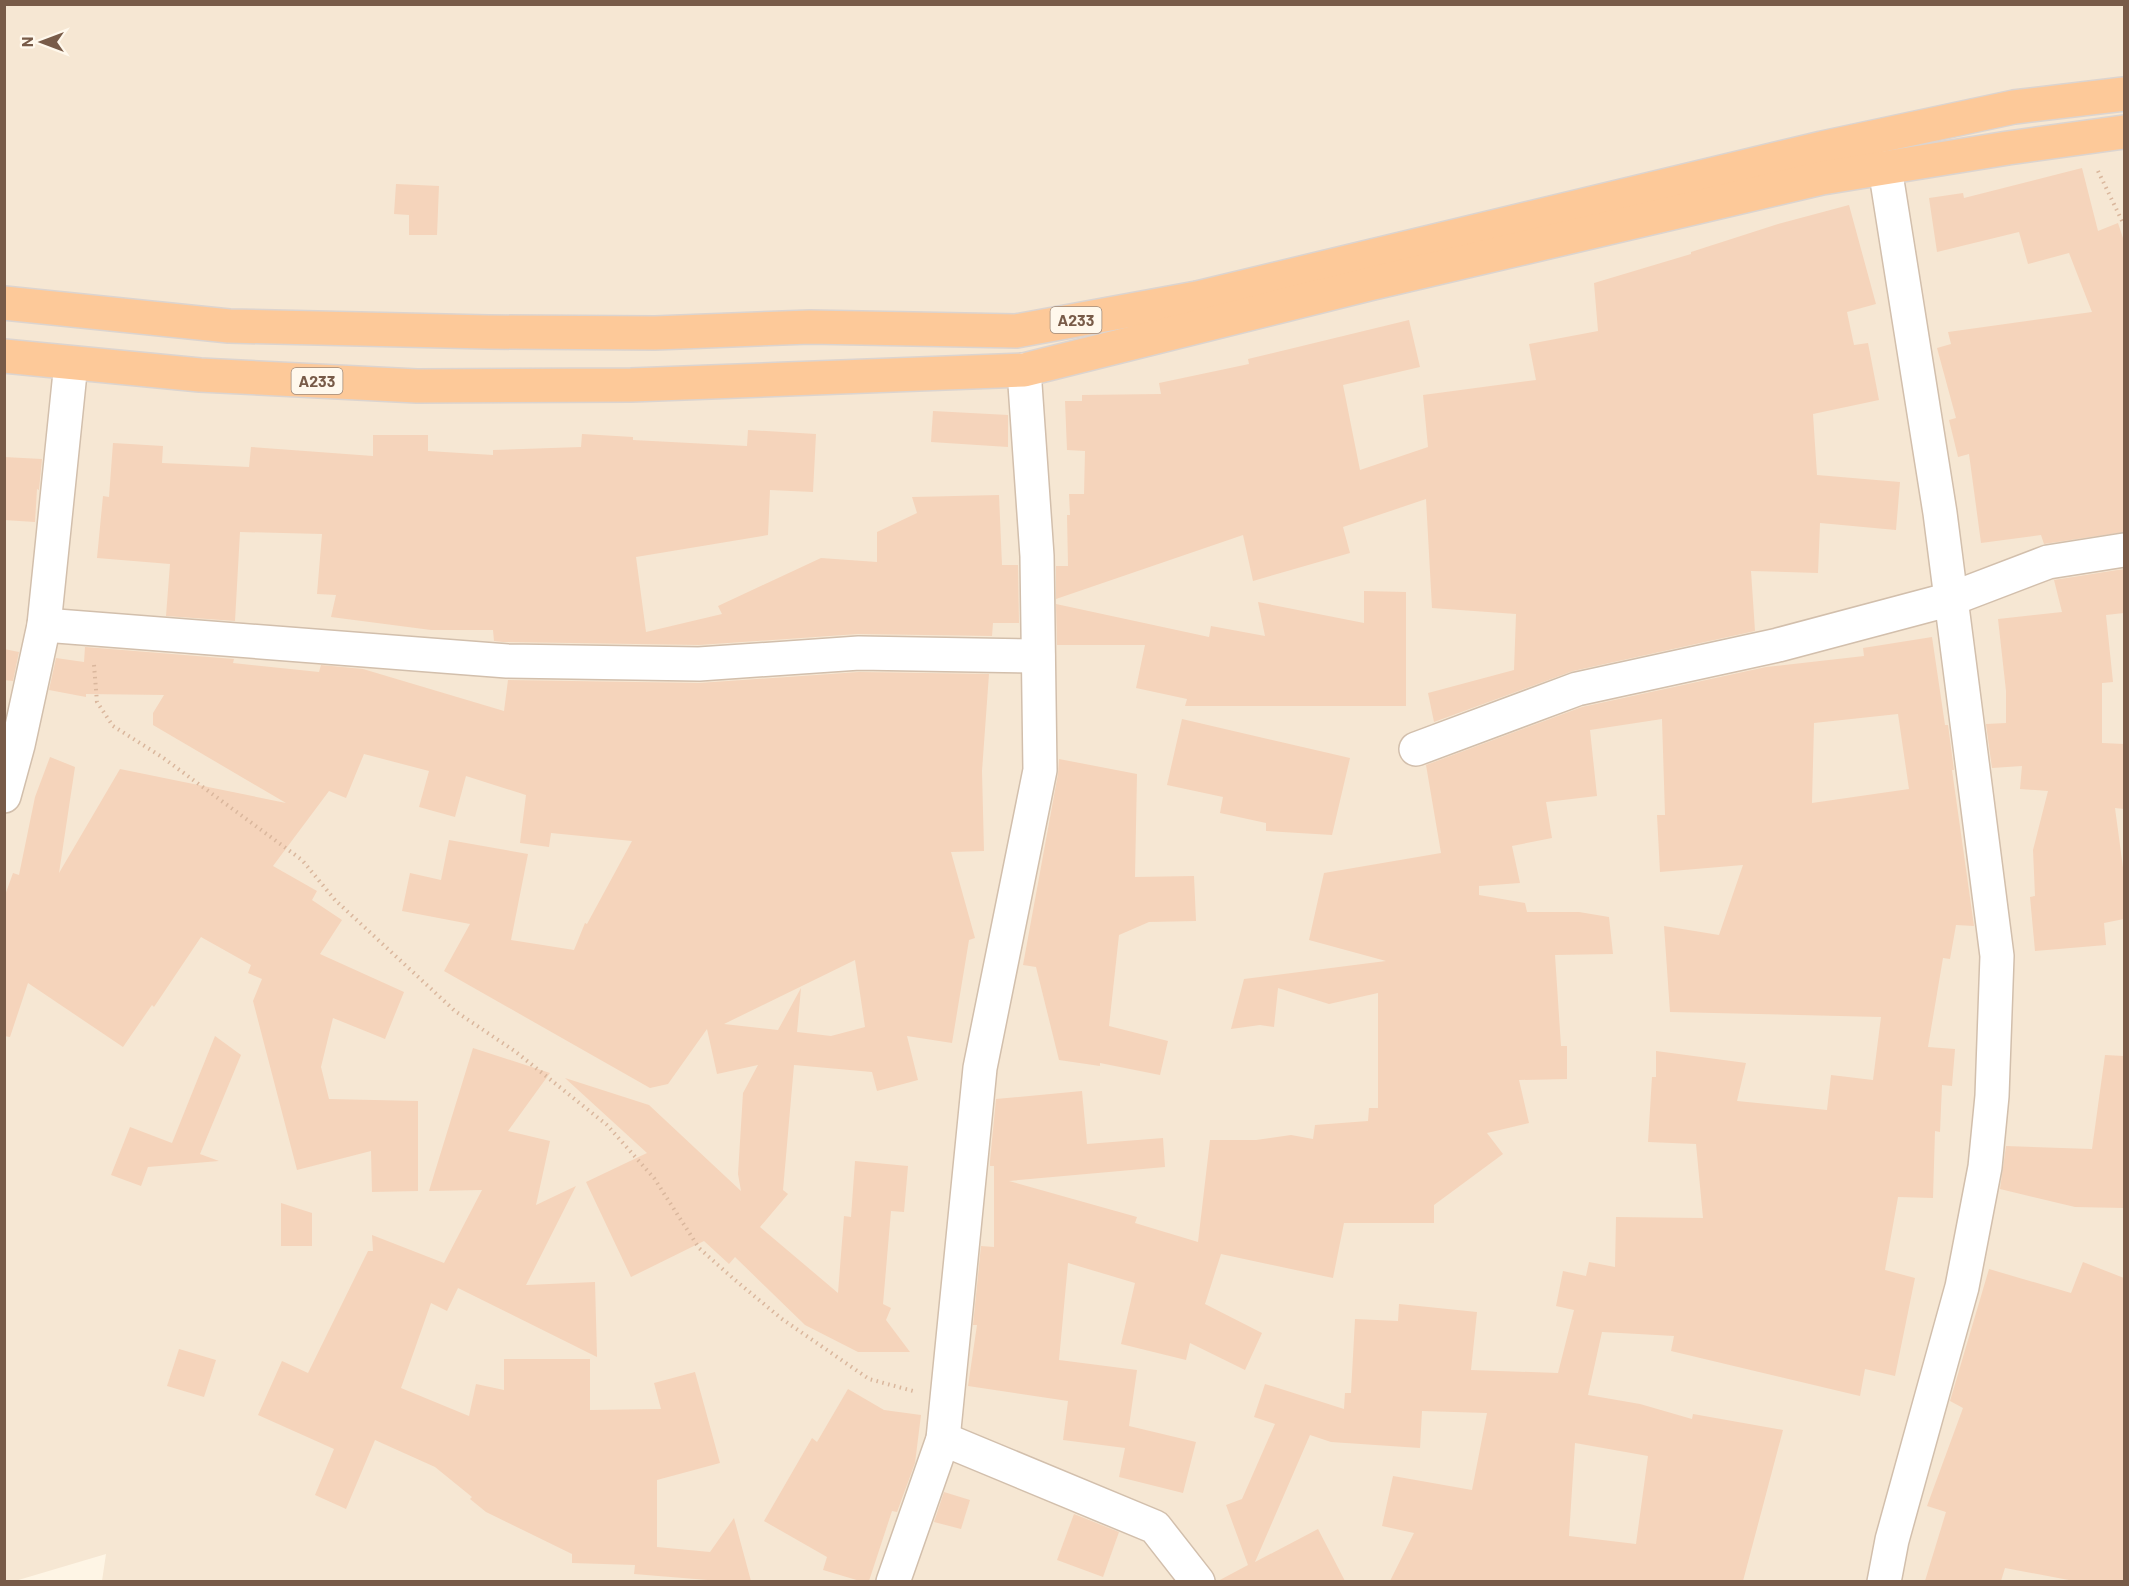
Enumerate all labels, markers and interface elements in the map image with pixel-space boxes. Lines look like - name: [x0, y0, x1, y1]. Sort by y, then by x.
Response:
- north arrow: [12, 12, 72, 72]
- text: N: [17, 37, 36, 47]
- road number: A233: [1050, 307, 1102, 333]
- road number: A233: [292, 368, 342, 394]

